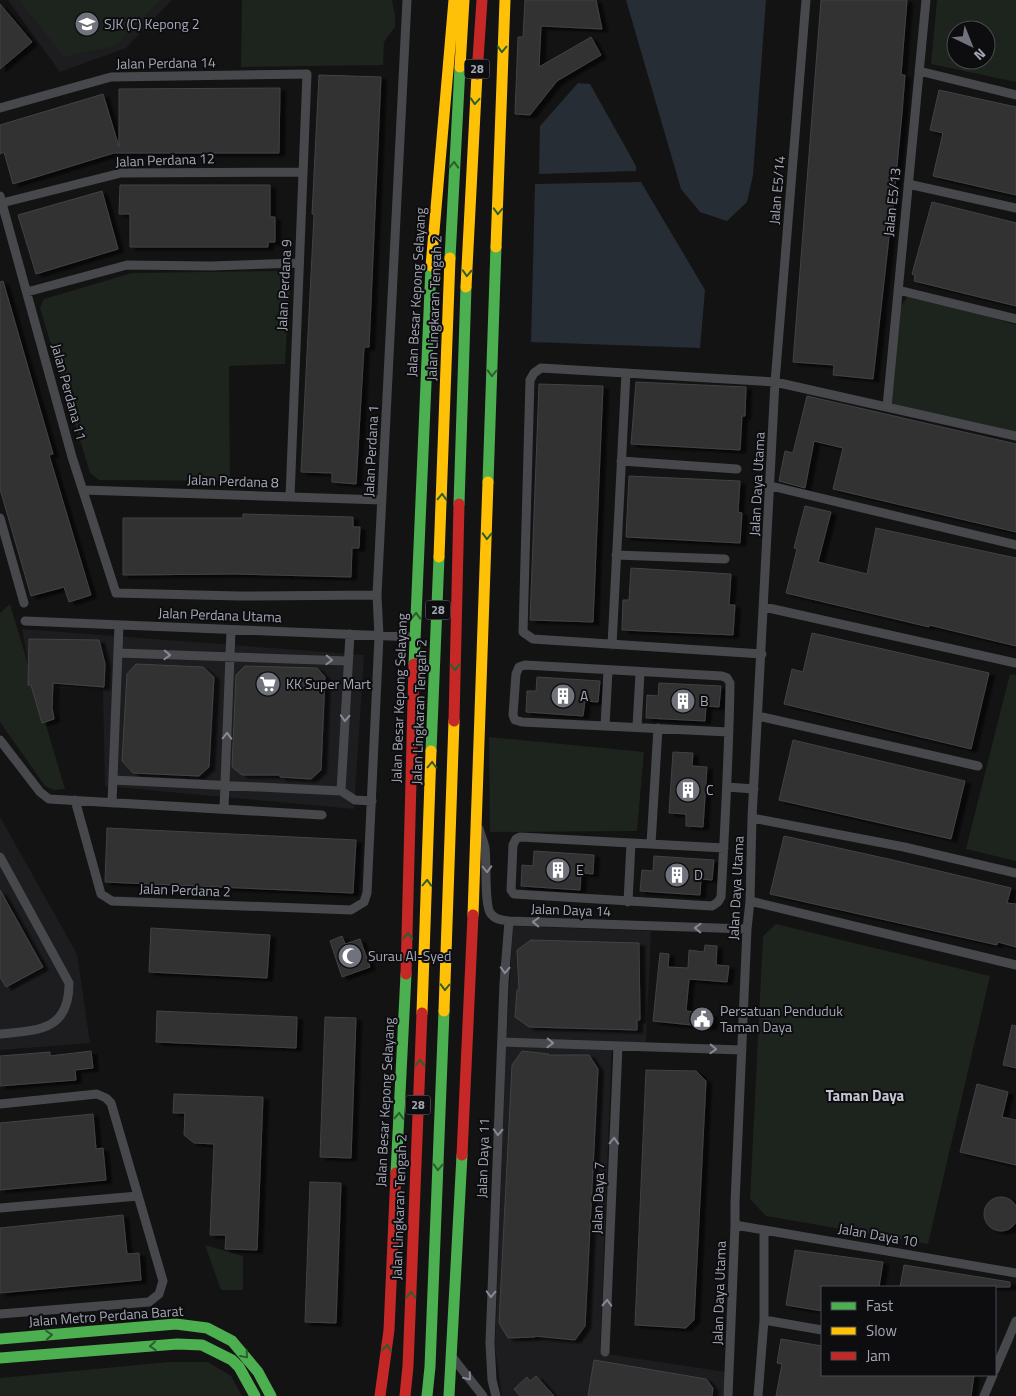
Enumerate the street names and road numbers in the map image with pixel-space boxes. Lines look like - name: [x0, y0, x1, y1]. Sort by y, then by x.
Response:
- street label: Jalan Perdana 14: [116, 51, 216, 74]
- road number: 28: [464, 60, 490, 78]
- street label: Jalan Perdana 12: [115, 147, 215, 172]
- street label: Jalan E5/14: [763, 155, 790, 225]
- street label: Jalan E5/13: [877, 167, 906, 237]
- street label: Jalan Besar Kepong Selayang: [401, 207, 430, 377]
- street label: Jalan Lingkaran Tengah 2: [420, 235, 447, 381]
- street label: Jalan Perdana 9: [271, 238, 296, 331]
- street label: Jalan Perdana 11: [46, 341, 93, 443]
- street label: Jalan Perdana 1: [358, 405, 383, 497]
- street label: Jalan Daya Utama: [743, 431, 770, 537]
- street label: Jalan Perdana 8: [187, 468, 279, 493]
- road number: 28: [426, 600, 450, 620]
- street label: Jalan Perdana Utama: [158, 602, 282, 627]
- street label: Jalan Besar Kepong Selayang: [385, 613, 412, 783]
- street label: Jalan Lingkaran Tengah 2: [405, 639, 432, 785]
- street label: Jalan Daya Utama: [722, 835, 749, 941]
- street label: Jalan Perdana 2: [139, 877, 231, 902]
- street label: Jalan Daya 14: [531, 898, 612, 921]
- street label: Jalan Besar Kepong Selayang: [370, 1017, 399, 1187]
- road number: 28: [406, 1096, 430, 1114]
- street label: Jalan Daya 11: [471, 1117, 494, 1198]
- street label: Jalan Lingkaran Tengah 2: [385, 1134, 412, 1280]
- street label: Jalan Daya 7: [586, 1161, 609, 1235]
- street label: Jalan Daya 10: [837, 1217, 920, 1252]
- street label: Jalan Daya Utama: [706, 1241, 731, 1345]
- street label: Jalan Metro Perdana Barat: [28, 1300, 184, 1331]

